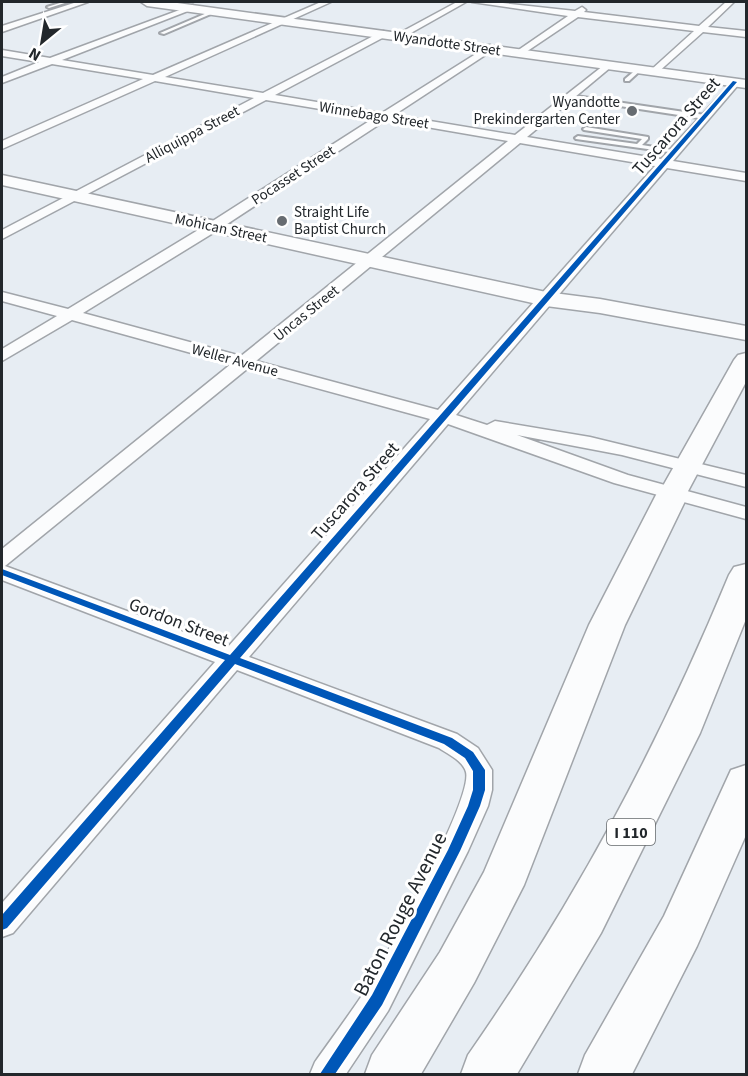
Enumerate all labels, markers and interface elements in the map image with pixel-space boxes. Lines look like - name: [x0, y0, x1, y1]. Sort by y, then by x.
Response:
- north arrow: [12, 12, 72, 72]
- street label: Wyandotte Street: [392, 26, 502, 61]
- text: N: [25, 42, 45, 66]
- street label: Tuscarora Street: [627, 72, 726, 181]
- place label: Wyandotte Prekindergarten Center: [474, 92, 621, 130]
- street label: Winnebago Street: [317, 96, 430, 135]
- street label: Alliquippa Street: [141, 101, 243, 168]
- marker: Wyandotte Prekindergarten Center: [625, 104, 639, 118]
- street label: Pocasset Street: [247, 140, 339, 210]
- place label: Straight Life Baptist Church: [294, 202, 386, 240]
- street label: Mohican Street: [173, 208, 269, 249]
- marker: Straight Life Baptist Church: [275, 214, 289, 228]
- street label: Uncas Street: [269, 280, 344, 346]
- street label: Weller Avenue: [189, 339, 280, 382]
- street label: Tuscarora Street: [306, 437, 405, 546]
- street label: Gordon Street: [125, 592, 232, 653]
- road number: I 110: [607, 819, 655, 845]
- street label: Baton Rouge Avenue: [346, 827, 454, 1001]

